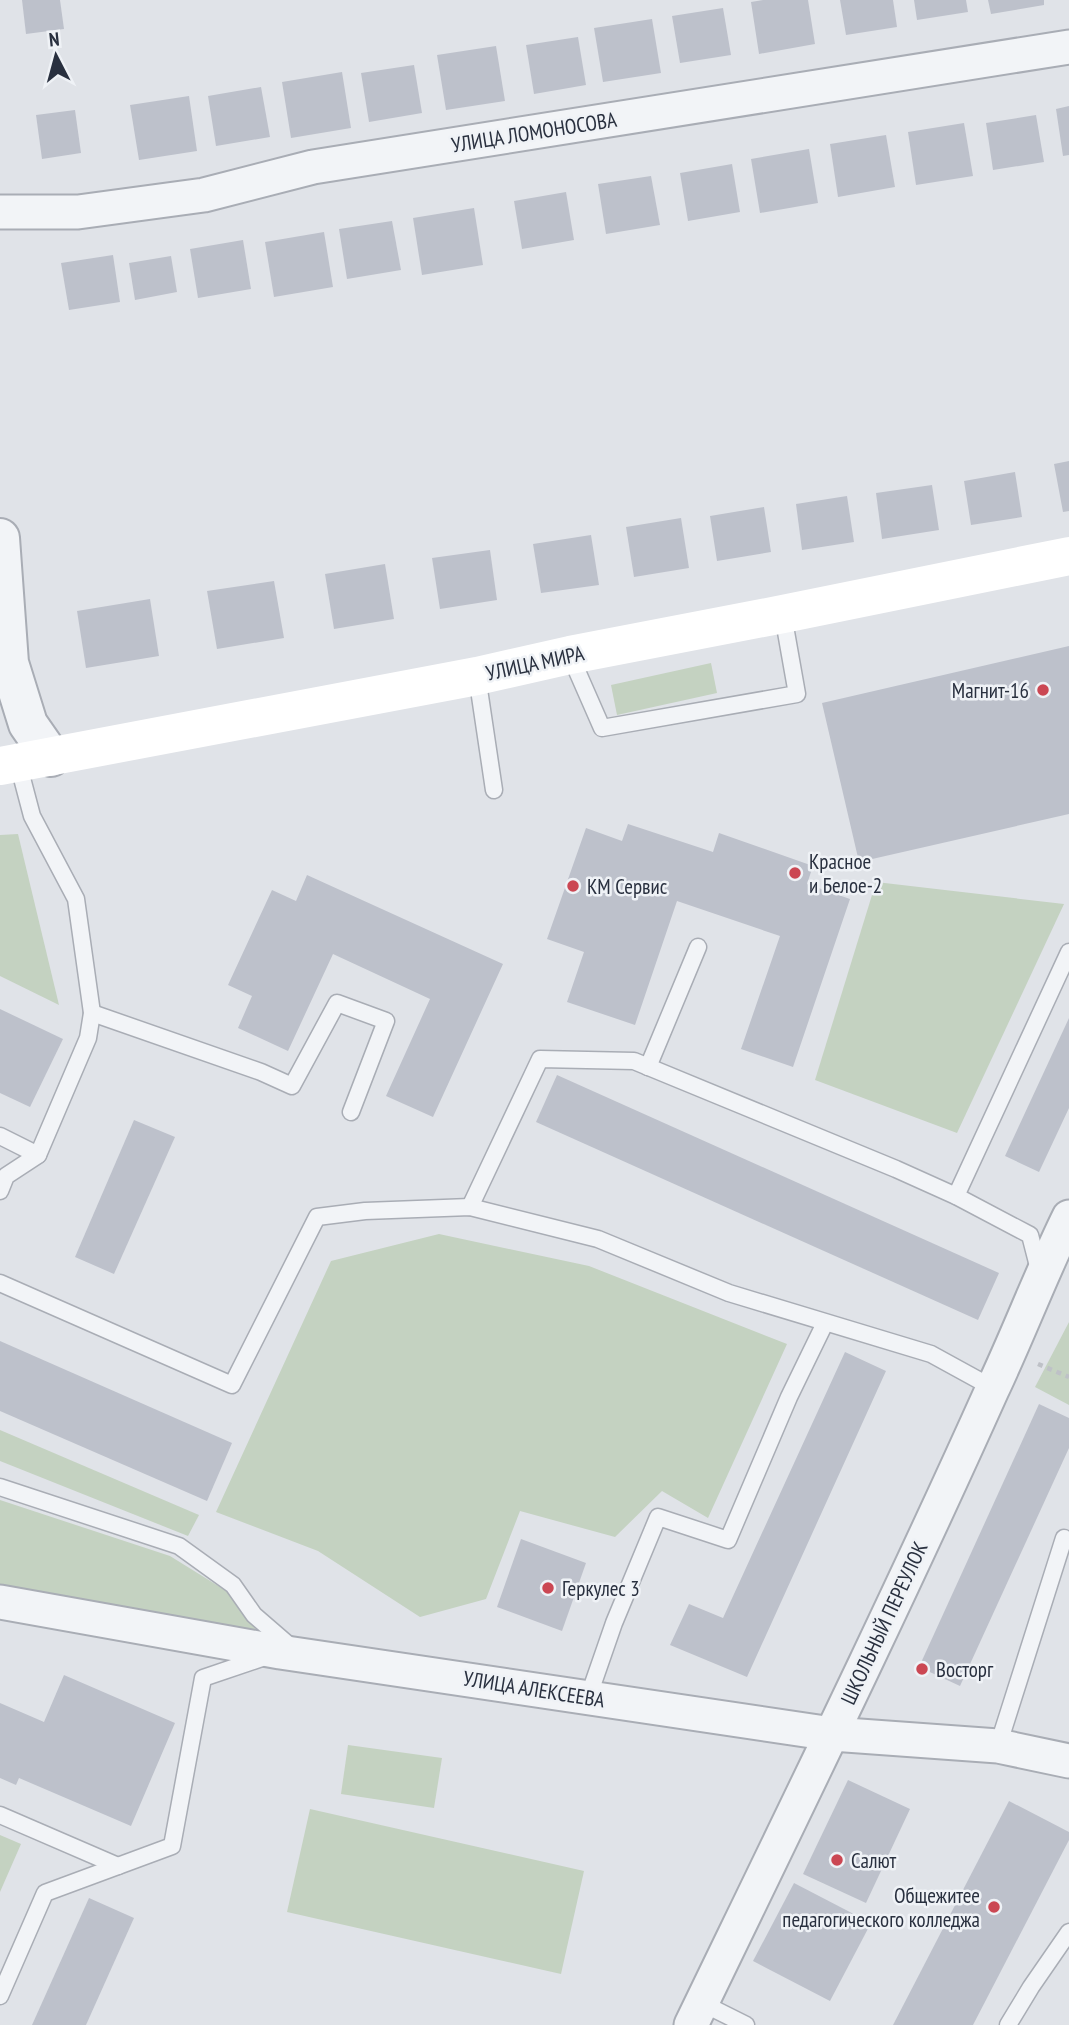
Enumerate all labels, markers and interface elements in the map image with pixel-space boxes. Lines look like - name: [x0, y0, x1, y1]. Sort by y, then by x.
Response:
- north arrow: [21, 21, 91, 91]
- text: N: [48, 27, 61, 52]
- street label: УЛИЦА ЛОМОНОСОВА: [450, 106, 619, 158]
- street label: УЛИЦА МИРА: [483, 639, 587, 687]
- place label: Магнит-16: [952, 677, 1029, 704]
- marker: Магнит-16: [1035, 682, 1051, 698]
- place label: Красное и Белое-2: [809, 848, 882, 899]
- marker: Красное и Белое-2: [787, 865, 803, 881]
- place label: КМ Сервис: [587, 873, 668, 900]
- marker: КМ Сервис: [565, 878, 581, 894]
- street label: ШКОЛЬНЫЙ ПЕРЕУЛОК: [834, 1537, 934, 1709]
- place label: Геркулес 3: [562, 1575, 640, 1602]
- marker: Геркулес 3: [540, 1580, 556, 1596]
- place label: Восторг: [936, 1656, 994, 1683]
- marker: Восторг: [914, 1661, 930, 1677]
- street label: УЛИЦА АЛЕКСЕЕВА: [461, 1665, 607, 1714]
- place label: Салют: [851, 1847, 897, 1874]
- marker: Салют: [829, 1852, 845, 1868]
- place label: Общежитее педагогического колледжа: [782, 1882, 980, 1933]
- marker: Общежитее педагогического колледжа: [986, 1899, 1002, 1915]

